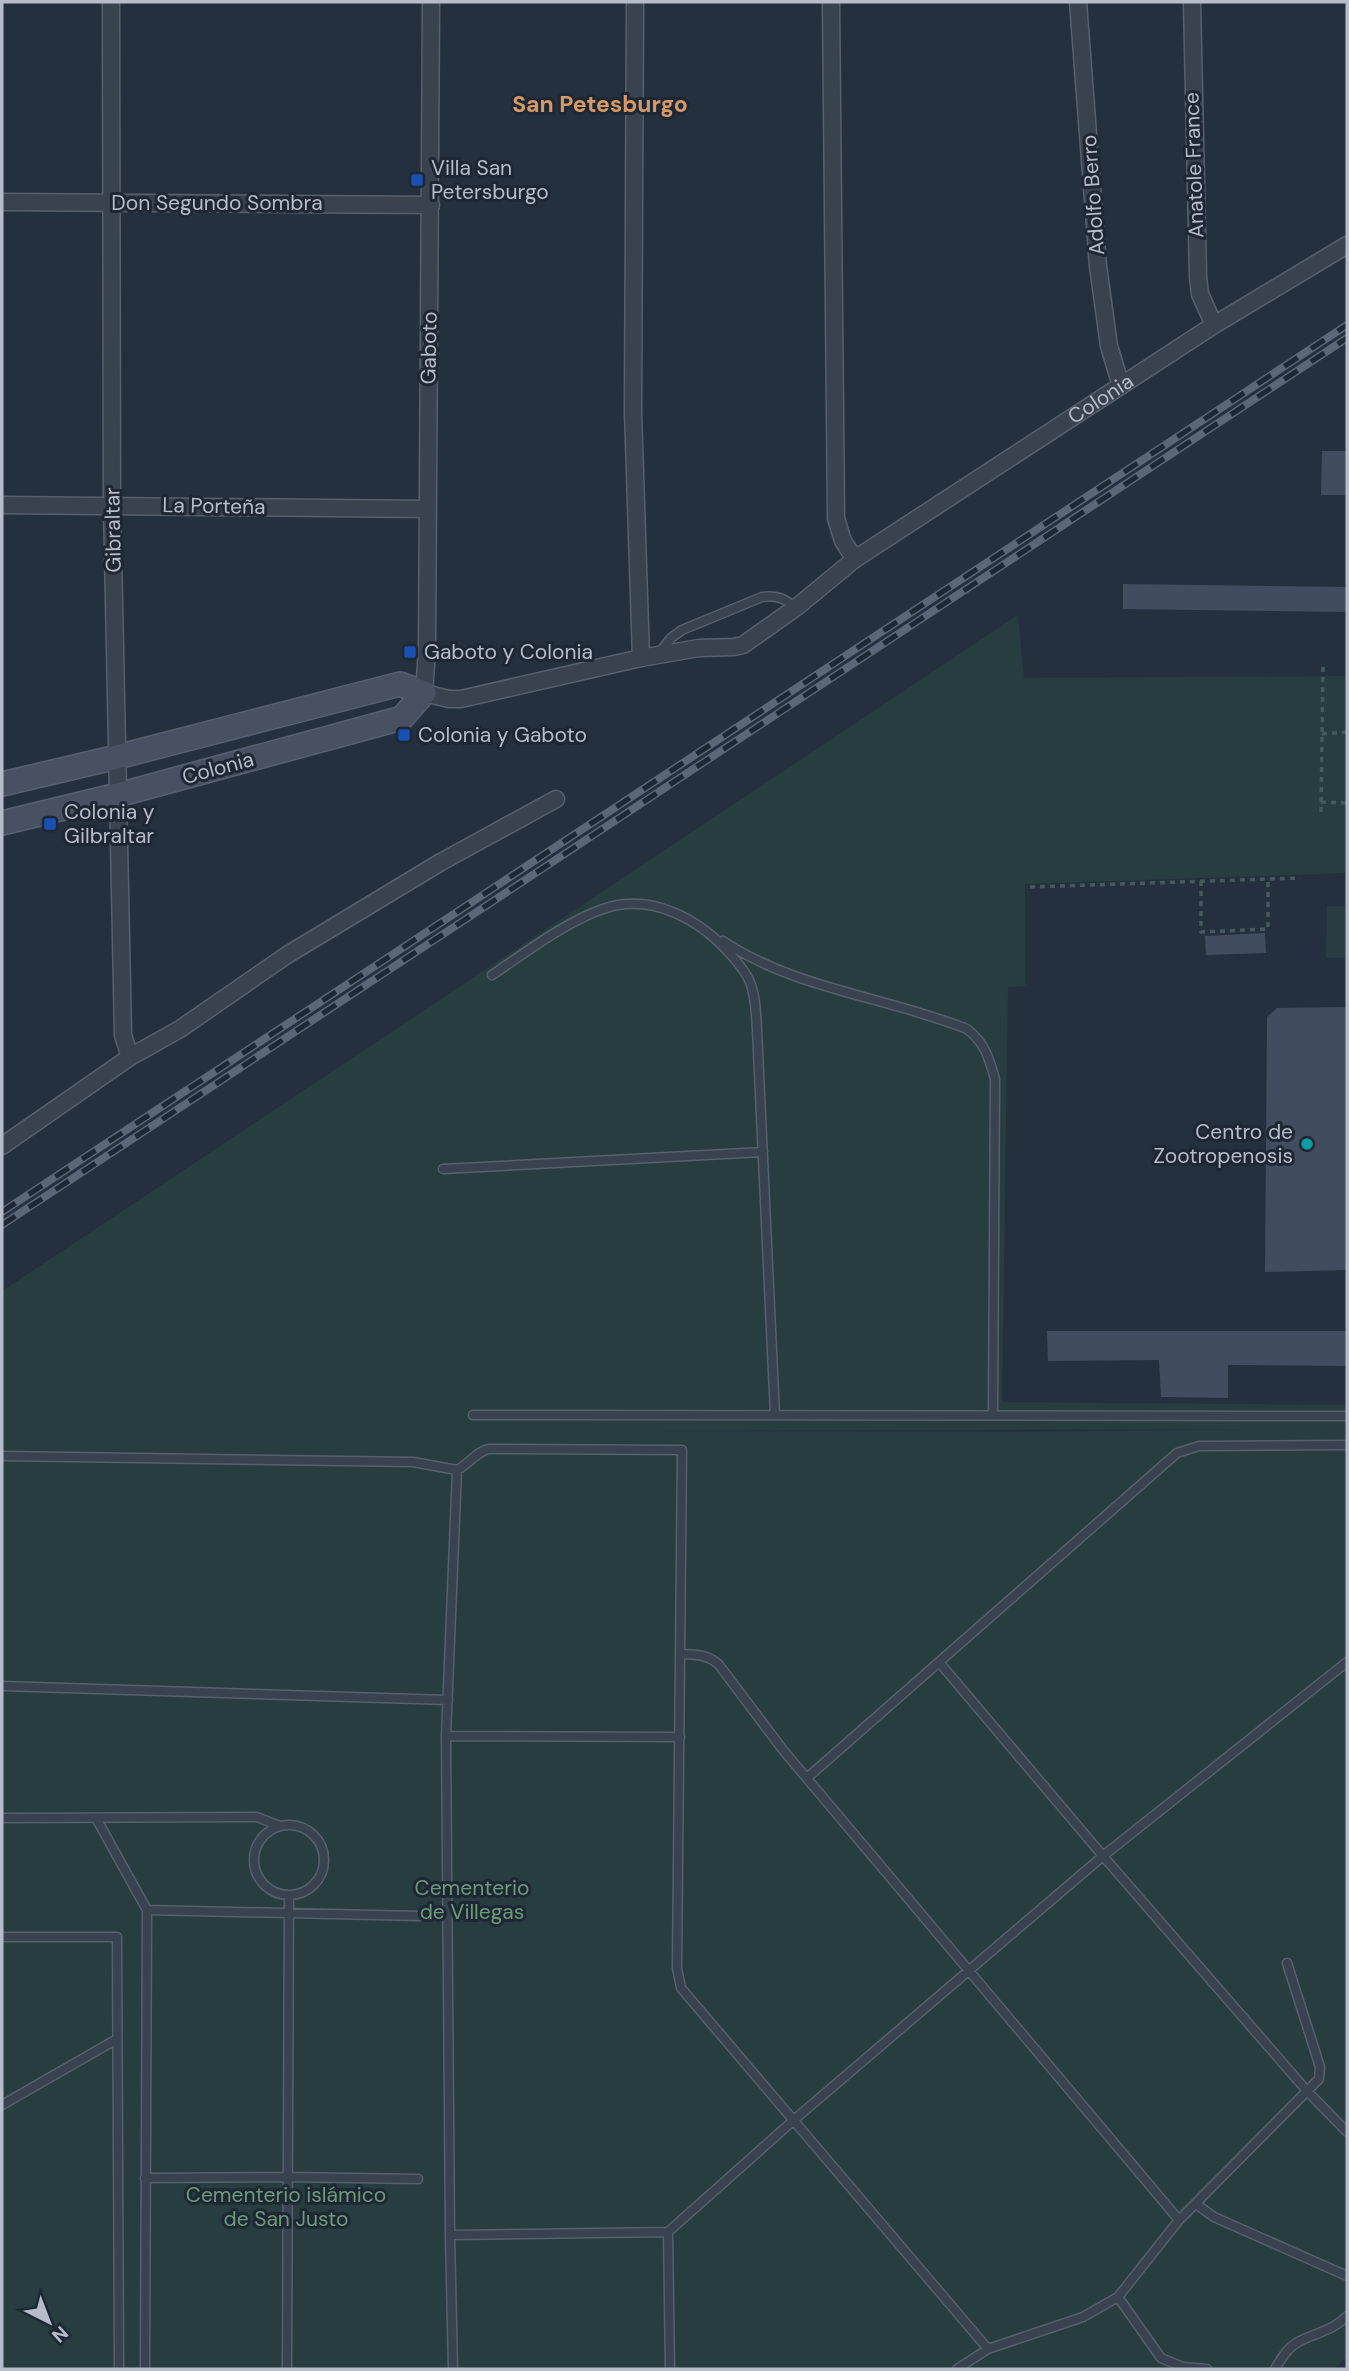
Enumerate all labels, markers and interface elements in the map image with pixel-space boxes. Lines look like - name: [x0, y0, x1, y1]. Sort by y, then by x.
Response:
- district label: San Petesburgo: [512, 89, 688, 119]
- street label: Anatole France: [1177, 91, 1211, 239]
- street label: Adolfo Berro: [1075, 134, 1111, 256]
- place label: Villa San Petersburgo: [431, 154, 549, 206]
- marker: Villa San Petersburgo: [409, 172, 425, 188]
- street label: Don Segundo Sombra: [111, 189, 323, 217]
- street label: Gaboto: [414, 311, 444, 385]
- street label: Colonia: [1062, 367, 1139, 431]
- street label: Gibraltar: [98, 487, 128, 573]
- street label: La Porteña: [162, 491, 266, 521]
- place label: Gaboto y Colonia: [424, 638, 593, 666]
- marker: Gaboto y Colonia: [402, 644, 418, 660]
- place label: Colonia y Gaboto: [418, 721, 587, 749]
- marker: Colonia y Gaboto: [396, 727, 412, 743]
- street label: Colonia: [179, 745, 257, 791]
- place label: Colonia y Gilbraltar: [64, 798, 155, 850]
- marker: Colonia y Gilbraltar: [42, 816, 58, 832]
- place label: Centro de Zootropenosis: [1153, 1118, 1293, 1170]
- marker: Centro de Zootropenosis: [1299, 1136, 1315, 1152]
- park label: Cementerio de Villegas: [415, 1874, 529, 1926]
- park label: Cementerio islámico de San Justo: [186, 2181, 386, 2233]
- north arrow: [14, 2287, 84, 2357]
- text: N: [47, 2320, 74, 2348]

